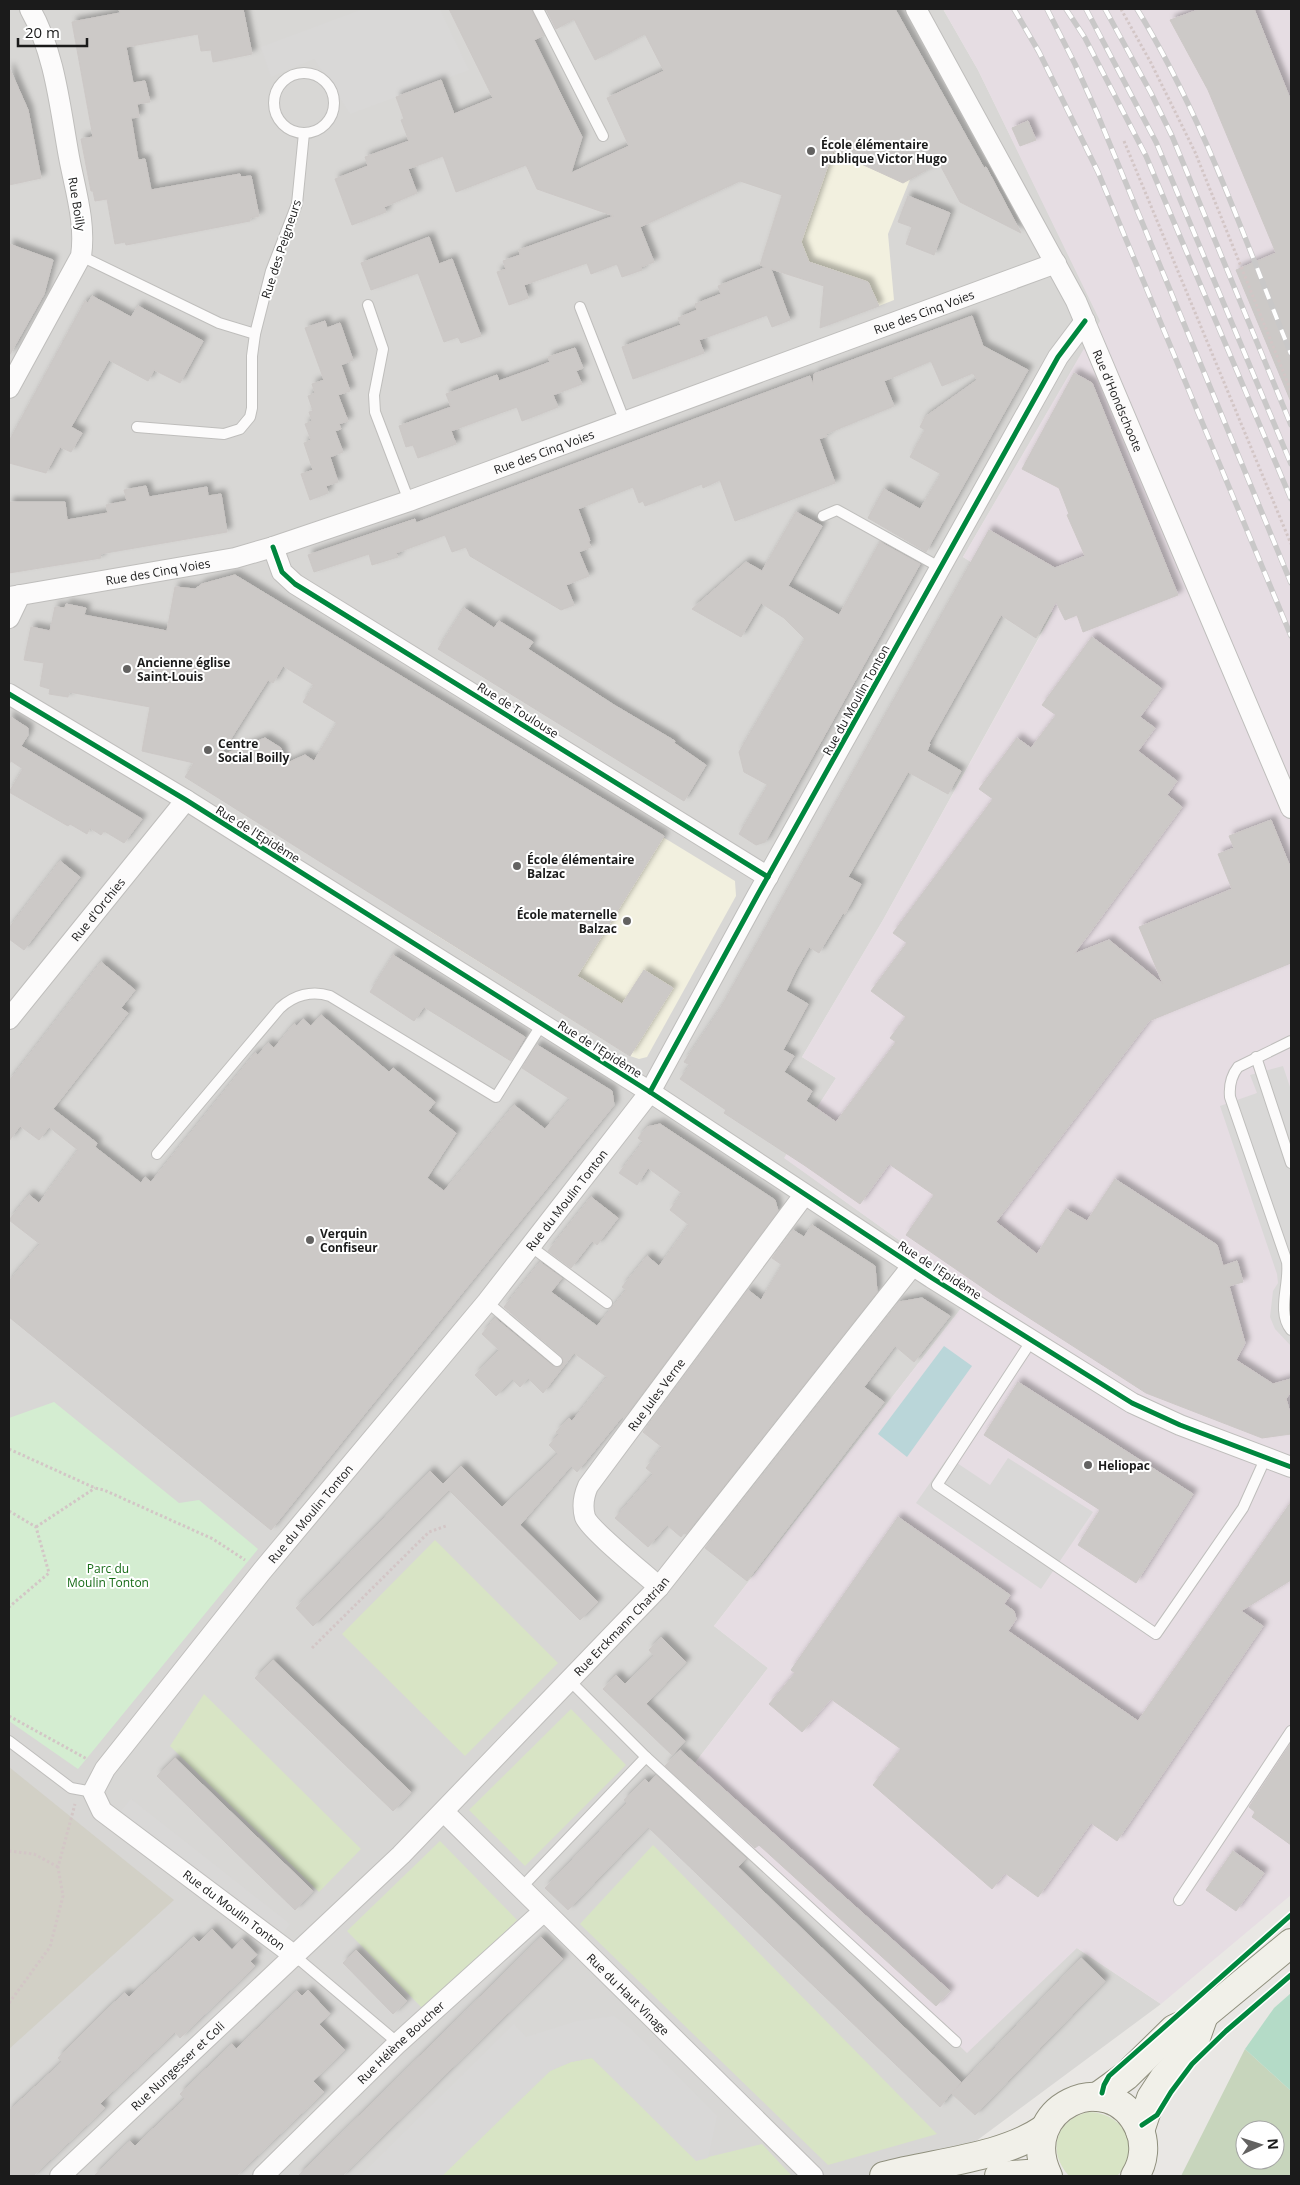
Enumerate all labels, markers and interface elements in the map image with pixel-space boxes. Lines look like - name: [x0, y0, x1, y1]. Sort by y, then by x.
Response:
- scale bar: [18, 15, 86, 47]
- text: 20 m: [25, 22, 60, 42]
- place label: École élémentaire publique Victor Hugo: [821, 136, 947, 167]
- marker: École élémentaire publique Victor Hugo: [805, 145, 817, 157]
- street label: Rue Boilly: [64, 176, 90, 233]
- street label: Rue des Peigneurs: [257, 197, 305, 301]
- street label: Rue des Cinq Voies: [871, 285, 977, 338]
- street label: Rue d'Hondschoote: [1089, 347, 1148, 455]
- street label: Rue des Cinq Voies: [491, 425, 597, 478]
- street label: Rue des Cinq Voies: [104, 554, 212, 589]
- street label: Rue du Moulin Tonton: [818, 641, 894, 759]
- place label: Ancienne église Saint-Louis: [137, 654, 230, 685]
- marker: Ancienne église Saint-Louis: [121, 663, 133, 675]
- street label: Rue de Toulouse: [474, 678, 562, 742]
- place label: Centre Social Boilly: [218, 735, 289, 766]
- marker: Centre Social Boilly: [202, 744, 214, 756]
- street label: Rue de l'Epidème: [213, 801, 304, 867]
- place label: École élémentaire Balzac: [527, 851, 634, 882]
- marker: École élémentaire Balzac: [511, 860, 523, 872]
- street label: Rue d'Orchies: [67, 874, 129, 945]
- place label: École maternelle Balzac: [517, 906, 617, 937]
- marker: École maternelle Balzac: [621, 915, 633, 927]
- street label: Rue de l'Epidème: [555, 1016, 646, 1082]
- street label: Rue du Moulin Tonton: [521, 1146, 611, 1254]
- place label: Verquin Confiseur: [320, 1225, 378, 1256]
- marker: Verquin Confiseur: [304, 1234, 316, 1246]
- street label: Rue de l'Epidème: [895, 1237, 985, 1304]
- street label: Rue Jules Verne: [623, 1354, 689, 1434]
- place label: Heliopac: [1098, 1457, 1150, 1474]
- marker: Heliopac: [1082, 1459, 1094, 1471]
- street label: Rue du Moulin Tonton: [264, 1460, 357, 1567]
- park label: Parc du Moulin Tonton: [67, 1560, 149, 1591]
- street label: Rue Erckmann Chatrian: [570, 1573, 673, 1679]
- street label: Rue du Moulin Tonton: [179, 1866, 289, 1954]
- street label: Rue du Haut Vinage: [583, 1949, 674, 2039]
- street label: Rue Hélène Boucher: [353, 1997, 448, 2087]
- street label: Rue Nungesser et Coli: [127, 2017, 228, 2114]
- north arrow: [1235, 2120, 1285, 2170]
- text: N: [1264, 2138, 1283, 2150]

